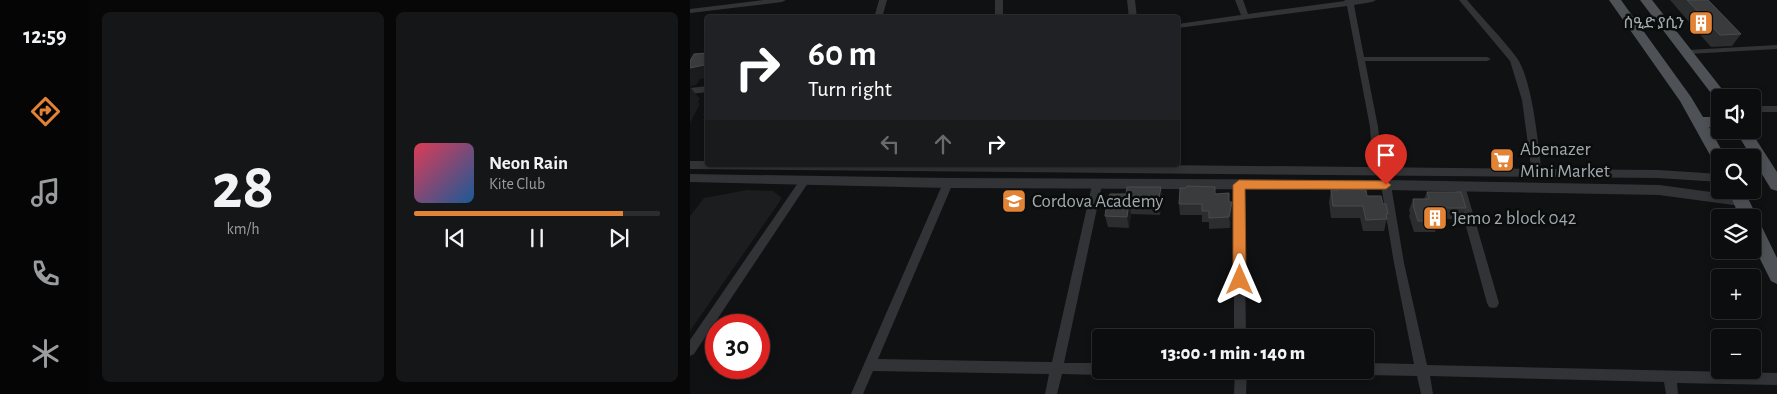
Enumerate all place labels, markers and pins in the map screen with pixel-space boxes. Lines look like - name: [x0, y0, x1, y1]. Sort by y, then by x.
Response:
- building icon: ሰዒድ ያሲን: [1688, 10, 1714, 36]
- place label: ሰዒድ ያሲን: [1624, 15, 1684, 31]
- pin: [1365, 134, 1407, 185]
- place label: Abenazer Mini Market: [1520, 140, 1610, 181]
- supermarket icon: Abenazer Mini Market: [1489, 147, 1515, 173]
- school or university icon: Cordova Academy: [1001, 188, 1027, 214]
- place label: Cordova Academy: [1032, 192, 1163, 211]
- building icon: Jemo 2 block 042: [1422, 205, 1448, 231]
- place label: Jemo 2 block 042: [1452, 209, 1577, 228]

